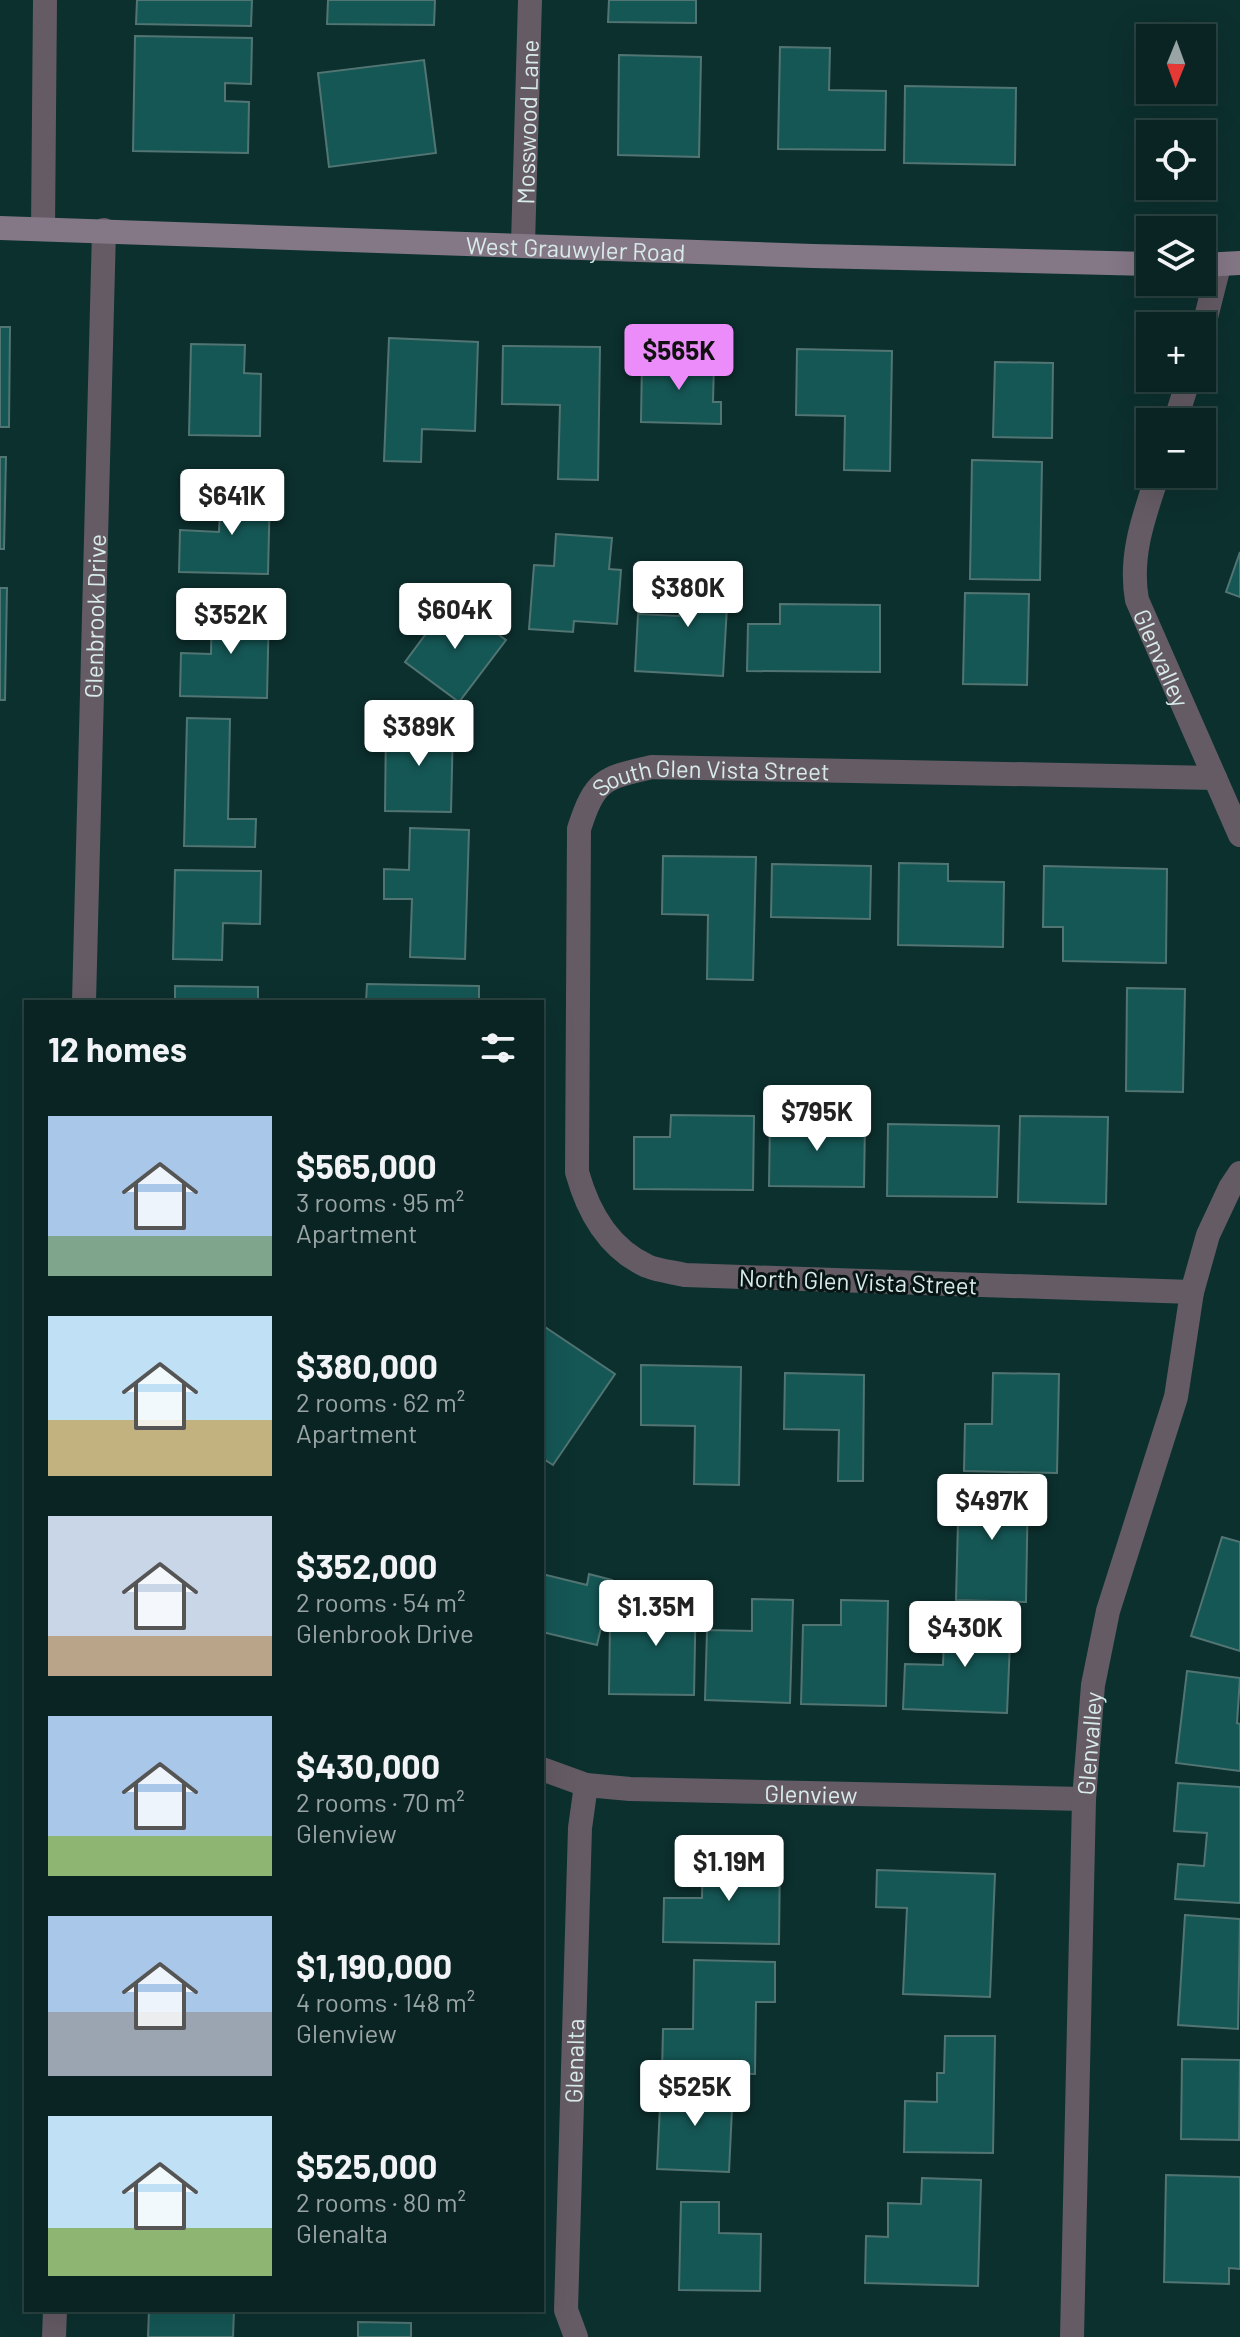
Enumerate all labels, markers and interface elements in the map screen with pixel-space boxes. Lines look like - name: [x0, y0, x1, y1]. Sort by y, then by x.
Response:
- north arrow: [1136, 24, 1216, 104]
- map controls: [1136, 24, 1216, 488]
- street label: Mosswood Lane: [510, 39, 543, 205]
- button: locate: [1136, 120, 1216, 200]
- button: layers: [1136, 216, 1216, 296]
- street label: West Grauwyler Road: [465, 230, 686, 266]
- button: +: [1136, 312, 1216, 392]
- pin: $565K: [623, 324, 735, 392]
- text: $565K: [642, 334, 716, 365]
- button: −: [1136, 408, 1216, 488]
- pin: $641K: [176, 469, 288, 537]
- text: $641K: [198, 479, 266, 510]
- street label: Glenbrook Drive: [77, 534, 111, 699]
- pin: $380K: [632, 561, 744, 629]
- text: $380K: [651, 571, 725, 602]
- pin: $604K: [399, 583, 511, 651]
- pin: $352K: [175, 588, 287, 656]
- text: $604K: [417, 593, 493, 624]
- text: $352K: [194, 598, 268, 629]
- street label: Glenvalley: [1128, 604, 1196, 711]
- pin: $389K: [363, 700, 475, 768]
- text: $389K: [382, 710, 456, 741]
- street label: South Glen Vista Street: [585, 752, 830, 801]
- icon: filters: [476, 1026, 520, 1070]
- text: 12 homes: [48, 1028, 187, 1069]
- pin: $795K: [761, 1085, 873, 1153]
- text: $795K: [781, 1095, 853, 1126]
- text: $565,000: [296, 1145, 437, 1186]
- icon: home: [112, 1148, 208, 1244]
- text: 3 rooms · 95 m²: [296, 1186, 464, 1217]
- text: Apartment: [296, 1217, 417, 1248]
- street label: North Glen Vista Street: [738, 1262, 978, 1300]
- text: $380,000: [296, 1345, 438, 1386]
- icon: home: [112, 1348, 208, 1444]
- text: 2 rooms · 62 m²: [296, 1386, 465, 1417]
- text: Apartment: [296, 1417, 417, 1448]
- pin: $497K: [936, 1474, 1048, 1542]
- text: $497K: [955, 1484, 1029, 1515]
- text: $352,000: [296, 1545, 437, 1586]
- icon: home: [112, 1548, 208, 1644]
- pin: $1.35M: [591, 1580, 721, 1648]
- text: 2 rooms · 54 m²: [296, 1586, 466, 1617]
- text: $1.35M: [617, 1590, 695, 1621]
- pin: $430K: [909, 1601, 1021, 1669]
- text: $430K: [927, 1611, 1003, 1642]
- text: Glenbrook Drive: [296, 1617, 474, 1648]
- street label: Glenvalley: [1070, 1690, 1107, 1796]
- text: $430,000: [296, 1745, 440, 1786]
- icon: home: [112, 1748, 208, 1844]
- street label: Glenview: [764, 1777, 858, 1809]
- text: 2 rooms · 70 m²: [296, 1786, 465, 1817]
- text: Glenview: [296, 1817, 397, 1848]
- pin: $1.19M: [664, 1835, 794, 1903]
- text: $1.19M: [693, 1845, 765, 1876]
- text: $1,190,000: [296, 1945, 452, 1986]
- icon: home: [112, 1948, 208, 2044]
- text: 4 rooms · 148 m²: [296, 1986, 475, 2017]
- text: Glenview: [296, 2017, 397, 2048]
- street label: Glenalta: [558, 2018, 589, 2104]
- pin: $525K: [639, 2060, 751, 2128]
- text: $525K: [658, 2070, 732, 2101]
- text: $525,000: [296, 2145, 437, 2186]
- icon: home: [112, 2148, 208, 2244]
- text: 2 rooms · 80 m²: [296, 2186, 466, 2217]
- text: Glenalta: [296, 2217, 388, 2248]

